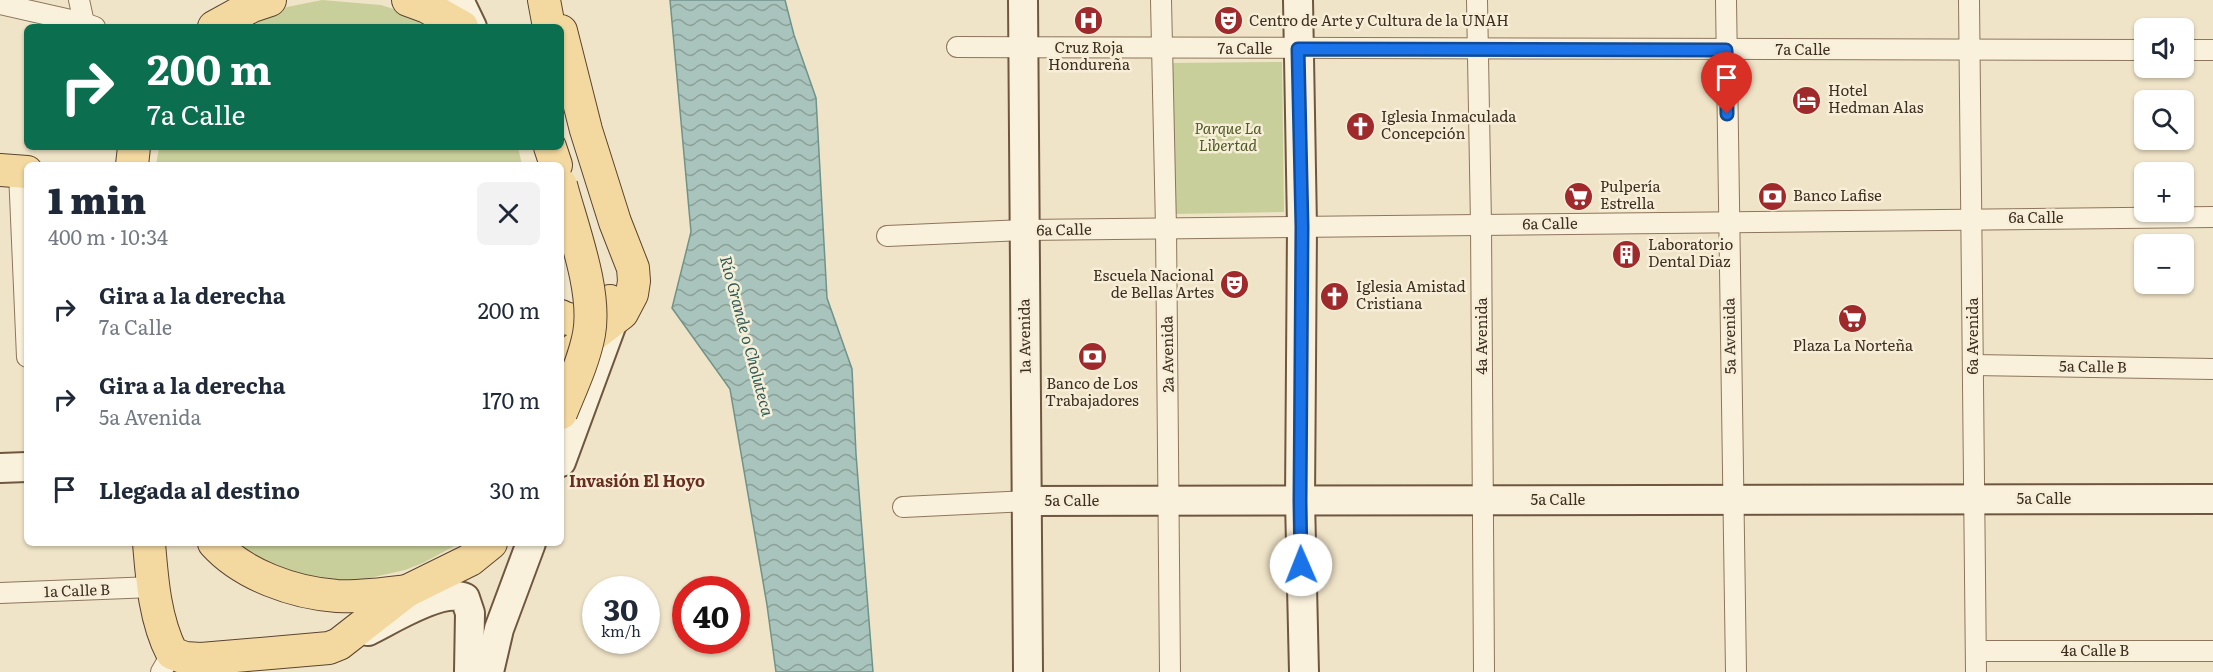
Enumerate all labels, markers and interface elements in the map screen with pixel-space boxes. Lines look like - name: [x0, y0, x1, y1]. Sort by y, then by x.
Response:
- hospital icon: Cruz Roja Hondureña: [1073, 5, 1105, 37]
- theatre icon: Centro de Arte y Cultura de la UNAH: [1212, 5, 1244, 37]
- place label: Centro de Arte y Cultura de la UNAH: [1249, 8, 1509, 31]
- map controls: [2134, 18, 2194, 294]
- button: sound: [2134, 18, 2194, 78]
- place label: Cruz Roja Hondureña: [1048, 35, 1131, 75]
- text: 200 m: [147, 36, 272, 98]
- street label: 7a Calle: [1218, 36, 1273, 59]
- street label: 7a Calle: [1776, 37, 1831, 60]
- icon: right: [48, 48, 126, 126]
- pin: [1701, 52, 1752, 114]
- icon: arrive: [1710, 61, 1743, 94]
- place label: Hotel Hedman Alas: [1828, 78, 1924, 118]
- hotel icon: Hotel Hedman Alas: [1791, 84, 1823, 116]
- button: search: [2134, 90, 2194, 150]
- text: 7a Calle: [147, 93, 246, 133]
- place label: Iglesia Inmaculada Concepción: [1381, 104, 1517, 144]
- church icon: Iglesia Inmaculada Concepción: [1344, 110, 1376, 142]
- park label: Parque La Libertad: [1194, 116, 1262, 156]
- button: +: [2134, 162, 2194, 222]
- text: 1 min: [48, 172, 146, 225]
- place label: Pulpería Estrella: [1600, 174, 1661, 214]
- supermarket icon: Pulpería Estrella: [1563, 180, 1595, 212]
- bank icon: Banco Lafise: [1756, 180, 1788, 212]
- button: close: [477, 182, 540, 245]
- place label: Banco Lafise: [1793, 183, 1882, 206]
- street label: 6a Calle: [2008, 205, 2064, 228]
- street label: 6a Calle: [1522, 211, 1578, 234]
- street label: 6a Calle: [1036, 217, 1092, 240]
- text: 400 m · 10:34: [48, 221, 168, 251]
- place label: Laboratorio Dental Diaz: [1648, 232, 1733, 272]
- button: −: [2134, 234, 2194, 294]
- building icon: Laboratorio Dental Diaz: [1611, 238, 1643, 270]
- water label: Río Grande o Choluteca: [715, 253, 781, 419]
- place label: Escuela Nacional de Bellas Artes: [1093, 263, 1214, 303]
- theatre icon: Escuela Nacional de Bellas Artes: [1219, 269, 1251, 301]
- place label: Iglesia Amistad Cristiana: [1356, 274, 1466, 314]
- text: Gira a la derecha: [99, 278, 286, 311]
- church icon: Iglesia Amistad Cristiana: [1319, 280, 1351, 312]
- icon: right: [48, 293, 81, 326]
- text: 200 m: [478, 293, 540, 326]
- street label: 4a Avenida: [1469, 296, 1492, 375]
- street label: 1a Avenida: [1011, 297, 1036, 374]
- street label: 5a Avenida: [1716, 297, 1741, 375]
- street label: 6a Avenida: [1960, 297, 1983, 375]
- supermarket icon: Plaza La Norteña: [1837, 303, 1869, 335]
- text: 7a Calle: [99, 311, 172, 341]
- street label: 2a Avenida: [1154, 315, 1179, 393]
- place label: Plaza La Norteña: [1793, 333, 1914, 356]
- bank icon: Banco de Los Trabajadores: [1076, 341, 1108, 373]
- street label: 5a Calle B: [2059, 353, 2127, 378]
- text: Gira a la derecha: [99, 368, 286, 401]
- place label: Banco de Los Trabajadores: [1045, 371, 1139, 411]
- icon: right: [48, 383, 81, 416]
- text: 170 m: [482, 383, 540, 416]
- text: 5a Avenida: [99, 401, 201, 431]
- district label: Invasión El Hoyo: [569, 468, 705, 492]
- icon: arrive: [48, 473, 81, 506]
- text: Llegada al destino: [99, 473, 300, 506]
- text: 30 m: [490, 473, 540, 506]
- street label: 5a Calle: [2017, 486, 2072, 509]
- street label: 5a Calle: [1531, 487, 1586, 510]
- street label: 5a Calle: [1045, 488, 1100, 511]
- position arrow: [1269, 533, 1333, 597]
- speed limit sign: 40: [672, 576, 750, 654]
- street label: 1a Calle B: [43, 577, 111, 602]
- text: 30: [603, 586, 639, 630]
- text: km/h: [601, 619, 641, 642]
- street label: 4a Calle B: [2061, 638, 2129, 661]

